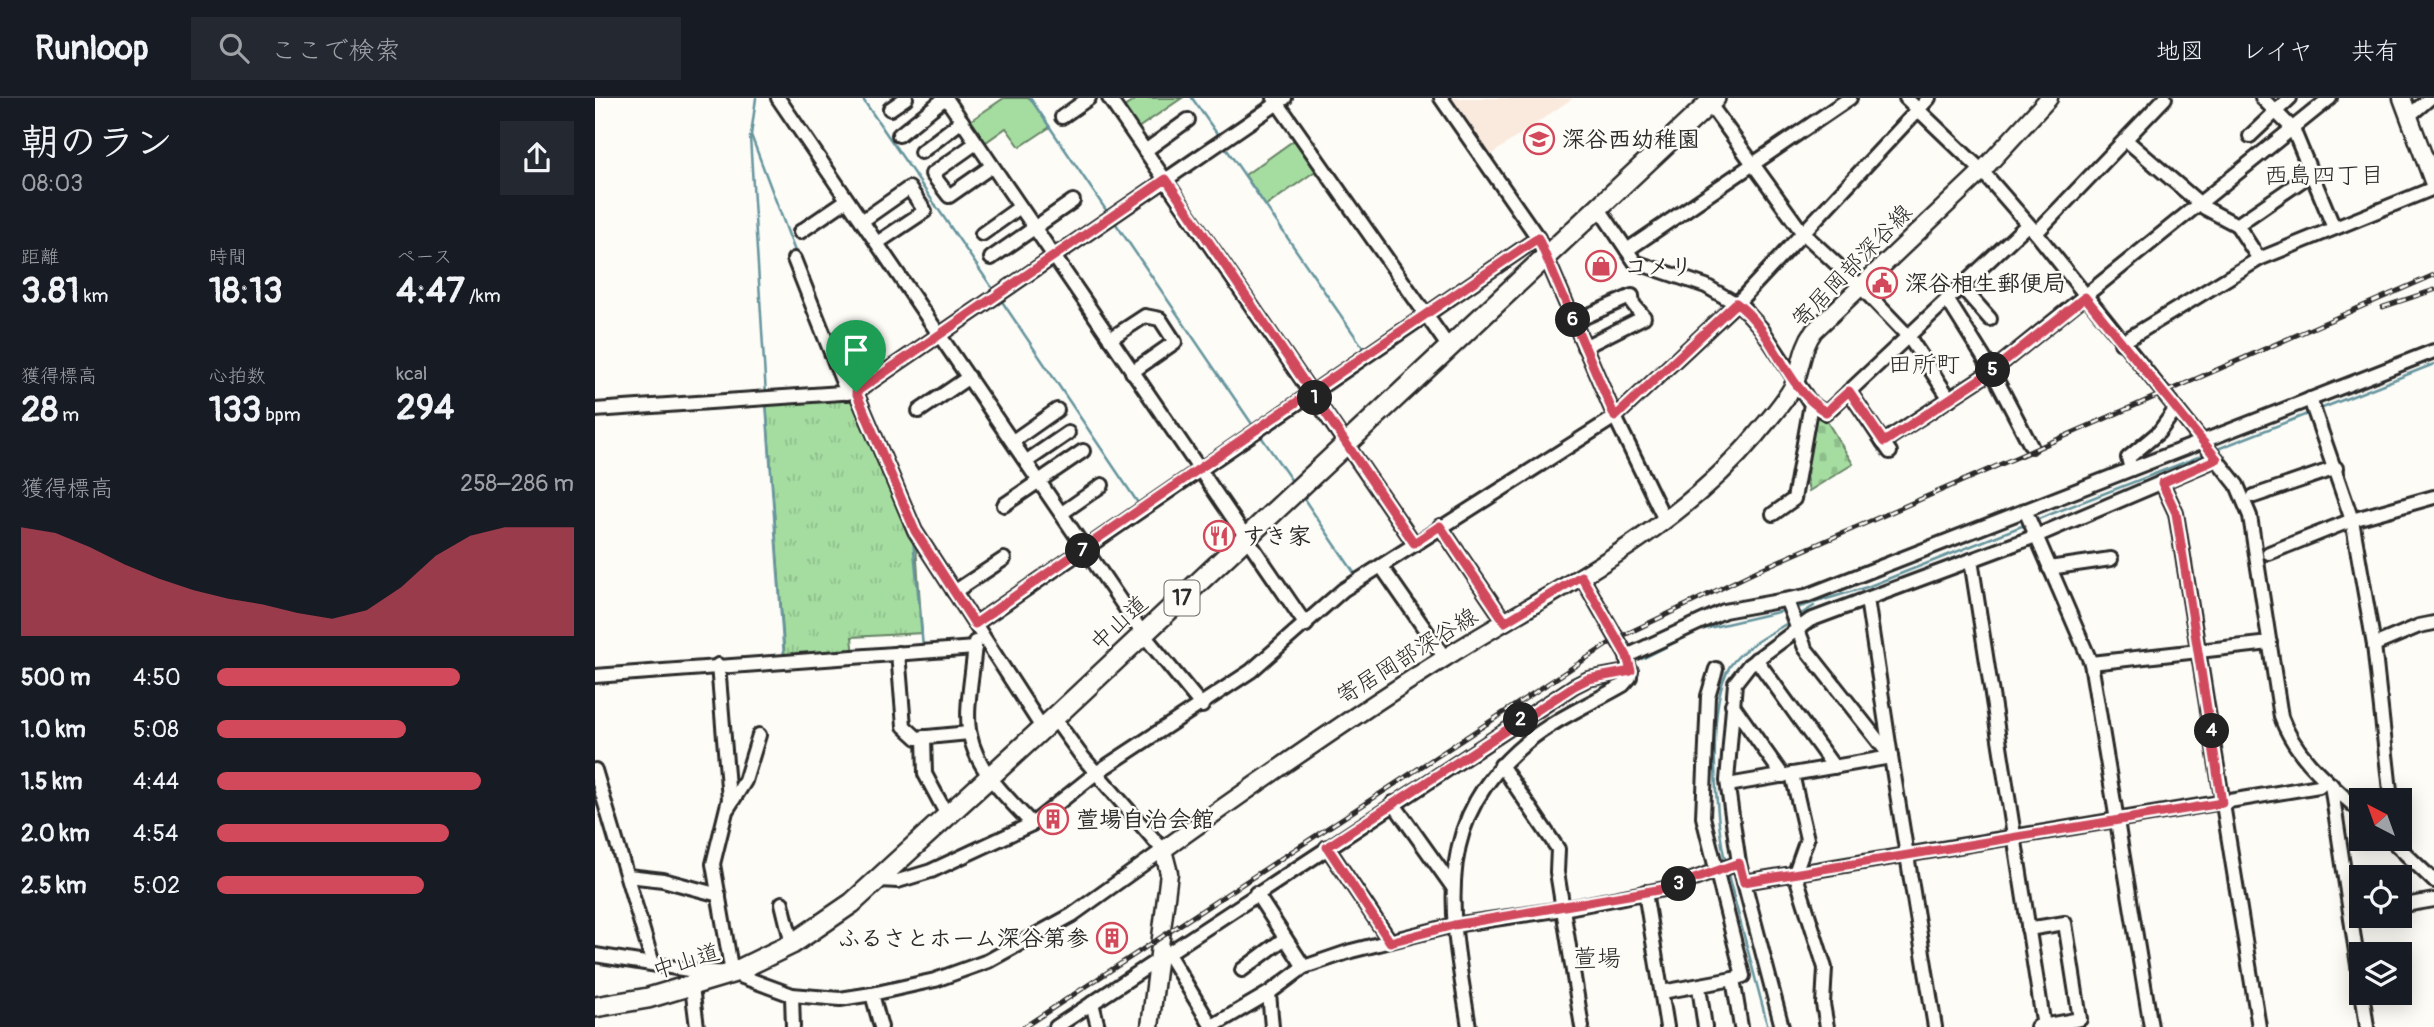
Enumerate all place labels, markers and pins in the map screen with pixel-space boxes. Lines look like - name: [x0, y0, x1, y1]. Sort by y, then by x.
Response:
- school or university icon: 深谷西幼稚園: [1522, 122, 1556, 156]
- place label: 深谷西幼稚園: [1562, 125, 1700, 154]
- shop icon: コメリ: [1584, 249, 1618, 283]
- place label: コメリ: [1624, 252, 1693, 281]
- public building icon: 深谷相生郵便局: [1865, 266, 1899, 300]
- place label: 深谷相生郵便局: [1905, 269, 2066, 298]
- pin: 6: [1555, 302, 1591, 338]
- pin: [826, 320, 886, 392]
- pin: 5: [1975, 352, 2011, 388]
- pin: 1: [1297, 380, 1333, 416]
- restaurant icon: すき家: [1202, 519, 1236, 553]
- place label: すき家: [1242, 522, 1311, 551]
- pin: 7: [1065, 533, 1100, 568]
- pin: 2: [1503, 702, 1539, 738]
- pin: 4: [2195, 714, 2229, 748]
- building icon: 萱場自治会館: [1036, 802, 1070, 836]
- place label: 萱場自治会館: [1076, 805, 1214, 834]
- pin: 3: [1661, 866, 1697, 902]
- building icon: ふるさとホーム深谷第参: [1095, 921, 1129, 955]
- place label: ふるさとホーム深谷第参: [837, 924, 1089, 953]

